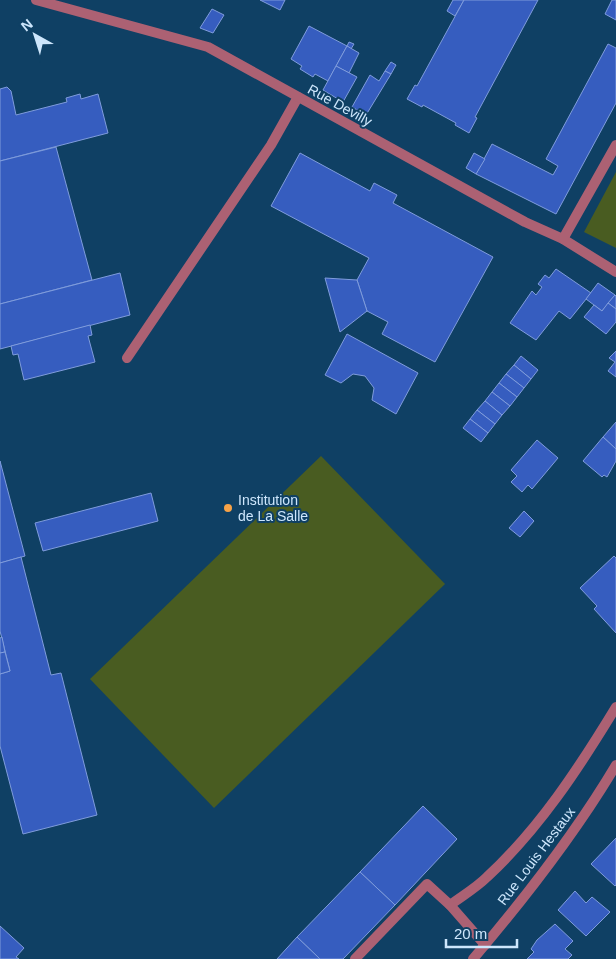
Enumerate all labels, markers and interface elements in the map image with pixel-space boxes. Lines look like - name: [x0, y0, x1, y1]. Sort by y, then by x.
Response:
- north arrow: [10, 10, 60, 60]
- text: N: [18, 15, 36, 34]
- street label: Rue Devilly: [305, 81, 375, 129]
- place label: Institution de La Salle: [238, 492, 308, 524]
- marker: Institution de La Salle: [222, 502, 234, 514]
- street label: Rue Louis Hestaux: [494, 804, 578, 908]
- scale bar: [446, 916, 517, 948]
- text: 20 m: [454, 925, 487, 942]

